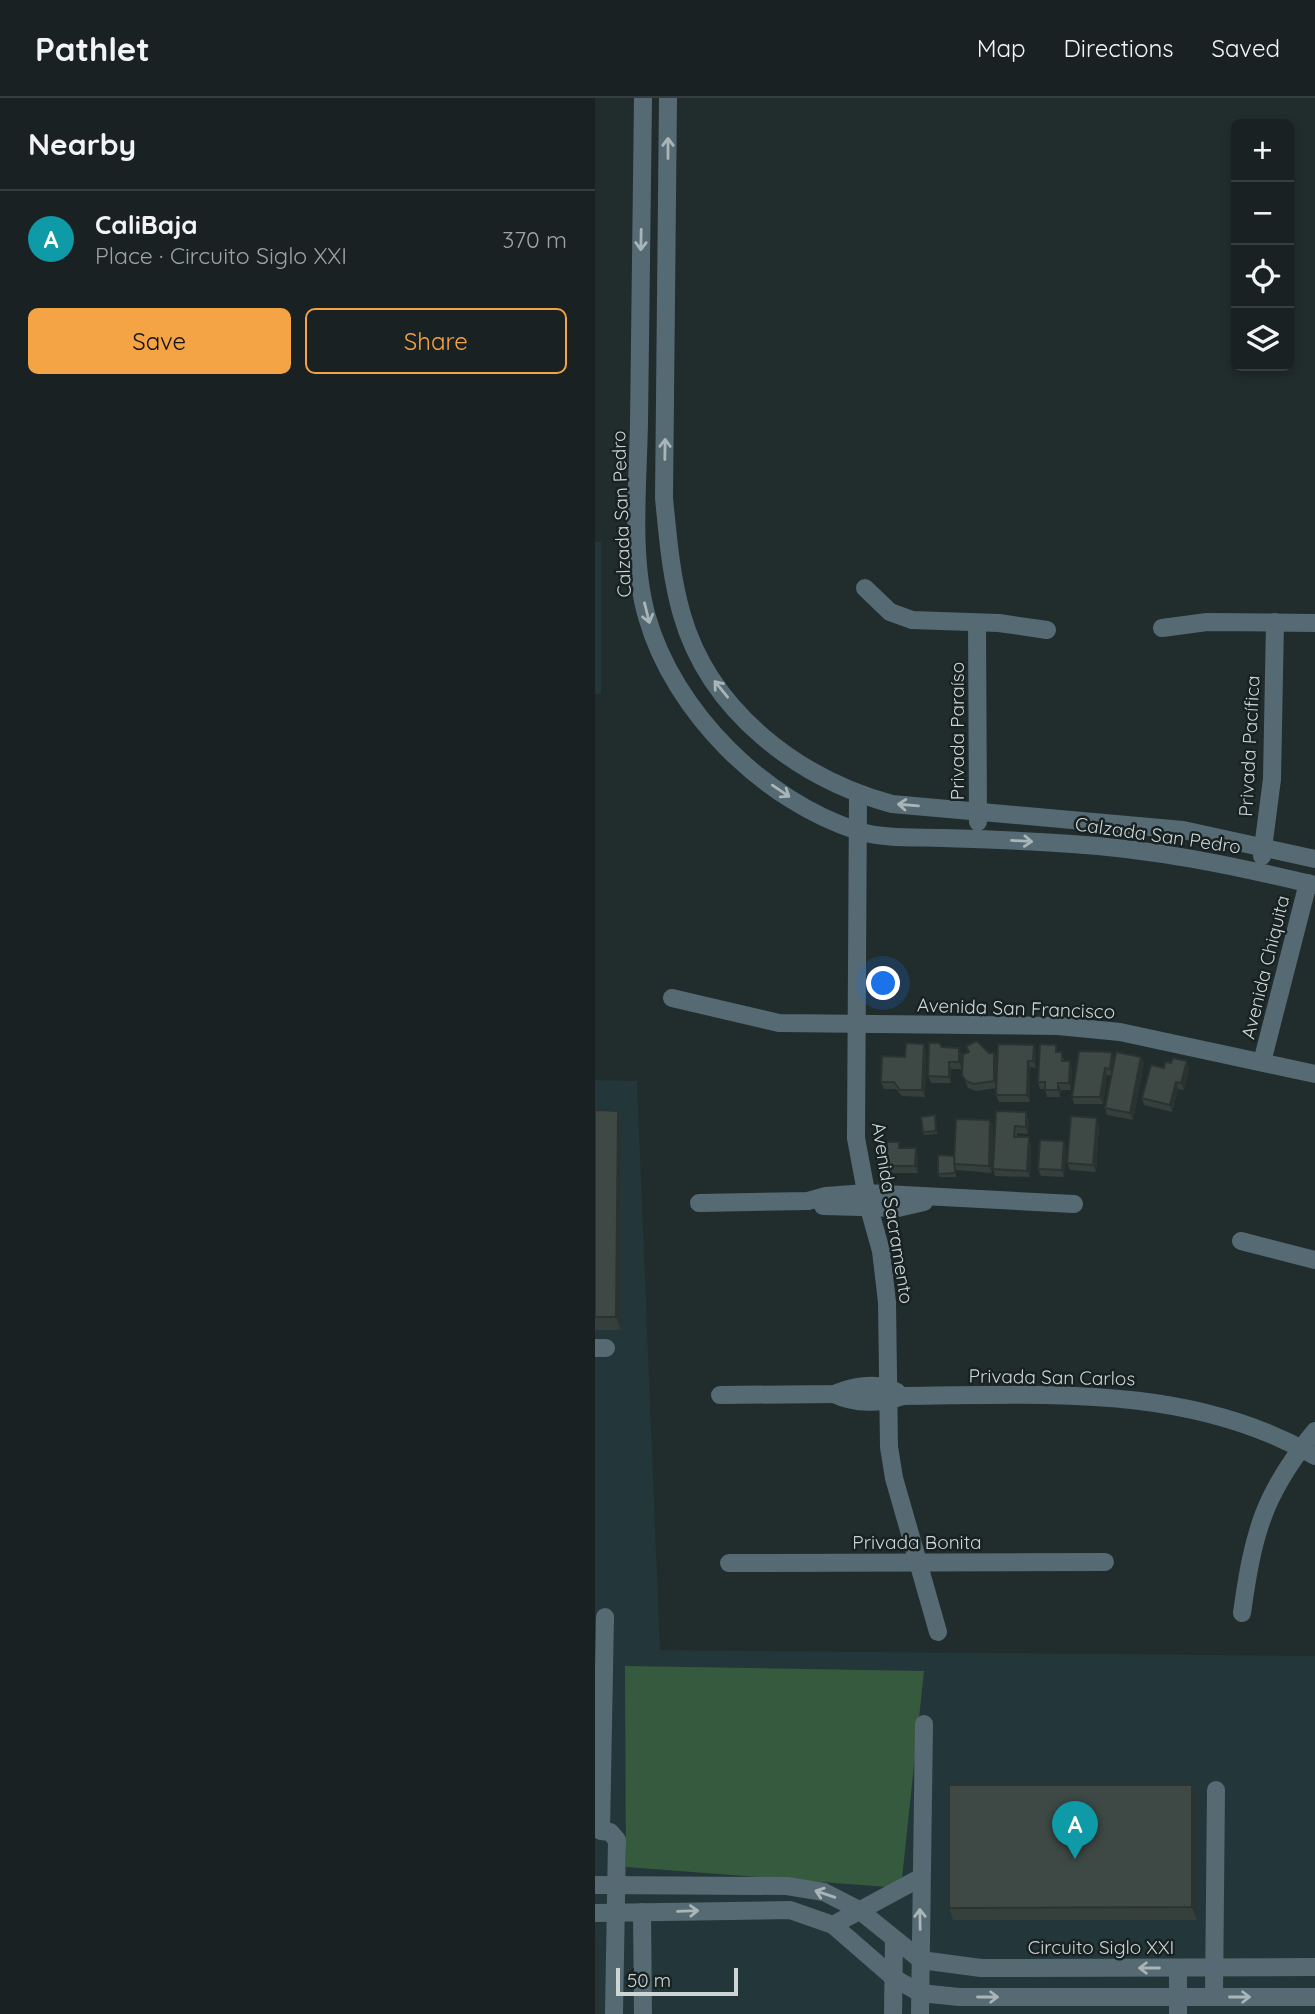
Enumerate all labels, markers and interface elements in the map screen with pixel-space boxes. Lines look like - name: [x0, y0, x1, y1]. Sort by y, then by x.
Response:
- text: Pathlet: [35, 28, 150, 69]
- text: Map: [977, 33, 1026, 63]
- text: Directions: [1064, 33, 1174, 63]
- text: Saved: [1212, 33, 1280, 63]
- map controls: [1231, 119, 1294, 371]
- button: +: [1231, 119, 1294, 182]
- text: Nearby: [28, 125, 136, 163]
- one-way arrow: [661, 136, 675, 159]
- button: −: [1231, 182, 1294, 245]
- text: CaliBaja: [95, 208, 198, 241]
- text: A: [44, 225, 58, 254]
- text: 370 m: [502, 225, 567, 254]
- one-way arrow: [635, 228, 648, 251]
- text: Place · Circuito Siglo XXI: [95, 241, 347, 270]
- button: locate: [1231, 245, 1294, 308]
- button: Save: [28, 308, 291, 374]
- button: Share: [305, 308, 567, 374]
- button: layers: [1231, 308, 1294, 371]
- street label: Calzada San Pedro: [606, 430, 636, 598]
- one-way arrow: [658, 437, 672, 460]
- one-way arrow: [641, 602, 654, 624]
- street label: Privada Paraíso: [945, 662, 969, 800]
- street label: Privada Pacífica: [1233, 675, 1265, 817]
- one-way arrow: [713, 680, 729, 698]
- one-way arrow: [771, 783, 790, 798]
- one-way arrow: [897, 798, 920, 811]
- street label: Calzada San Pedro: [1074, 811, 1242, 859]
- one-way arrow: [1011, 835, 1034, 848]
- street label: Avenida Chiquita: [1236, 893, 1294, 1041]
- your location: [866, 966, 900, 1000]
- street label: Avenida San Francisco: [916, 993, 1116, 1023]
- street label: Avenida Sacramento: [867, 1121, 919, 1305]
- street label: Privada San Carlos: [968, 1364, 1136, 1390]
- street label: Privada Bonita: [852, 1530, 982, 1554]
- pin: A: [1052, 1801, 1098, 1859]
- one-way arrow: [815, 1887, 837, 1899]
- one-way arrow: [676, 1904, 699, 1918]
- one-way arrow: [914, 1907, 927, 1930]
- street label: Circuito Siglo XXI: [1028, 1935, 1174, 1959]
- one-way arrow: [1138, 1961, 1161, 1975]
- scale bar: [616, 1965, 739, 1997]
- text: 50 m: [627, 1968, 671, 1992]
- one-way arrow: [976, 1990, 999, 2004]
- one-way arrow: [1228, 1990, 1251, 2004]

